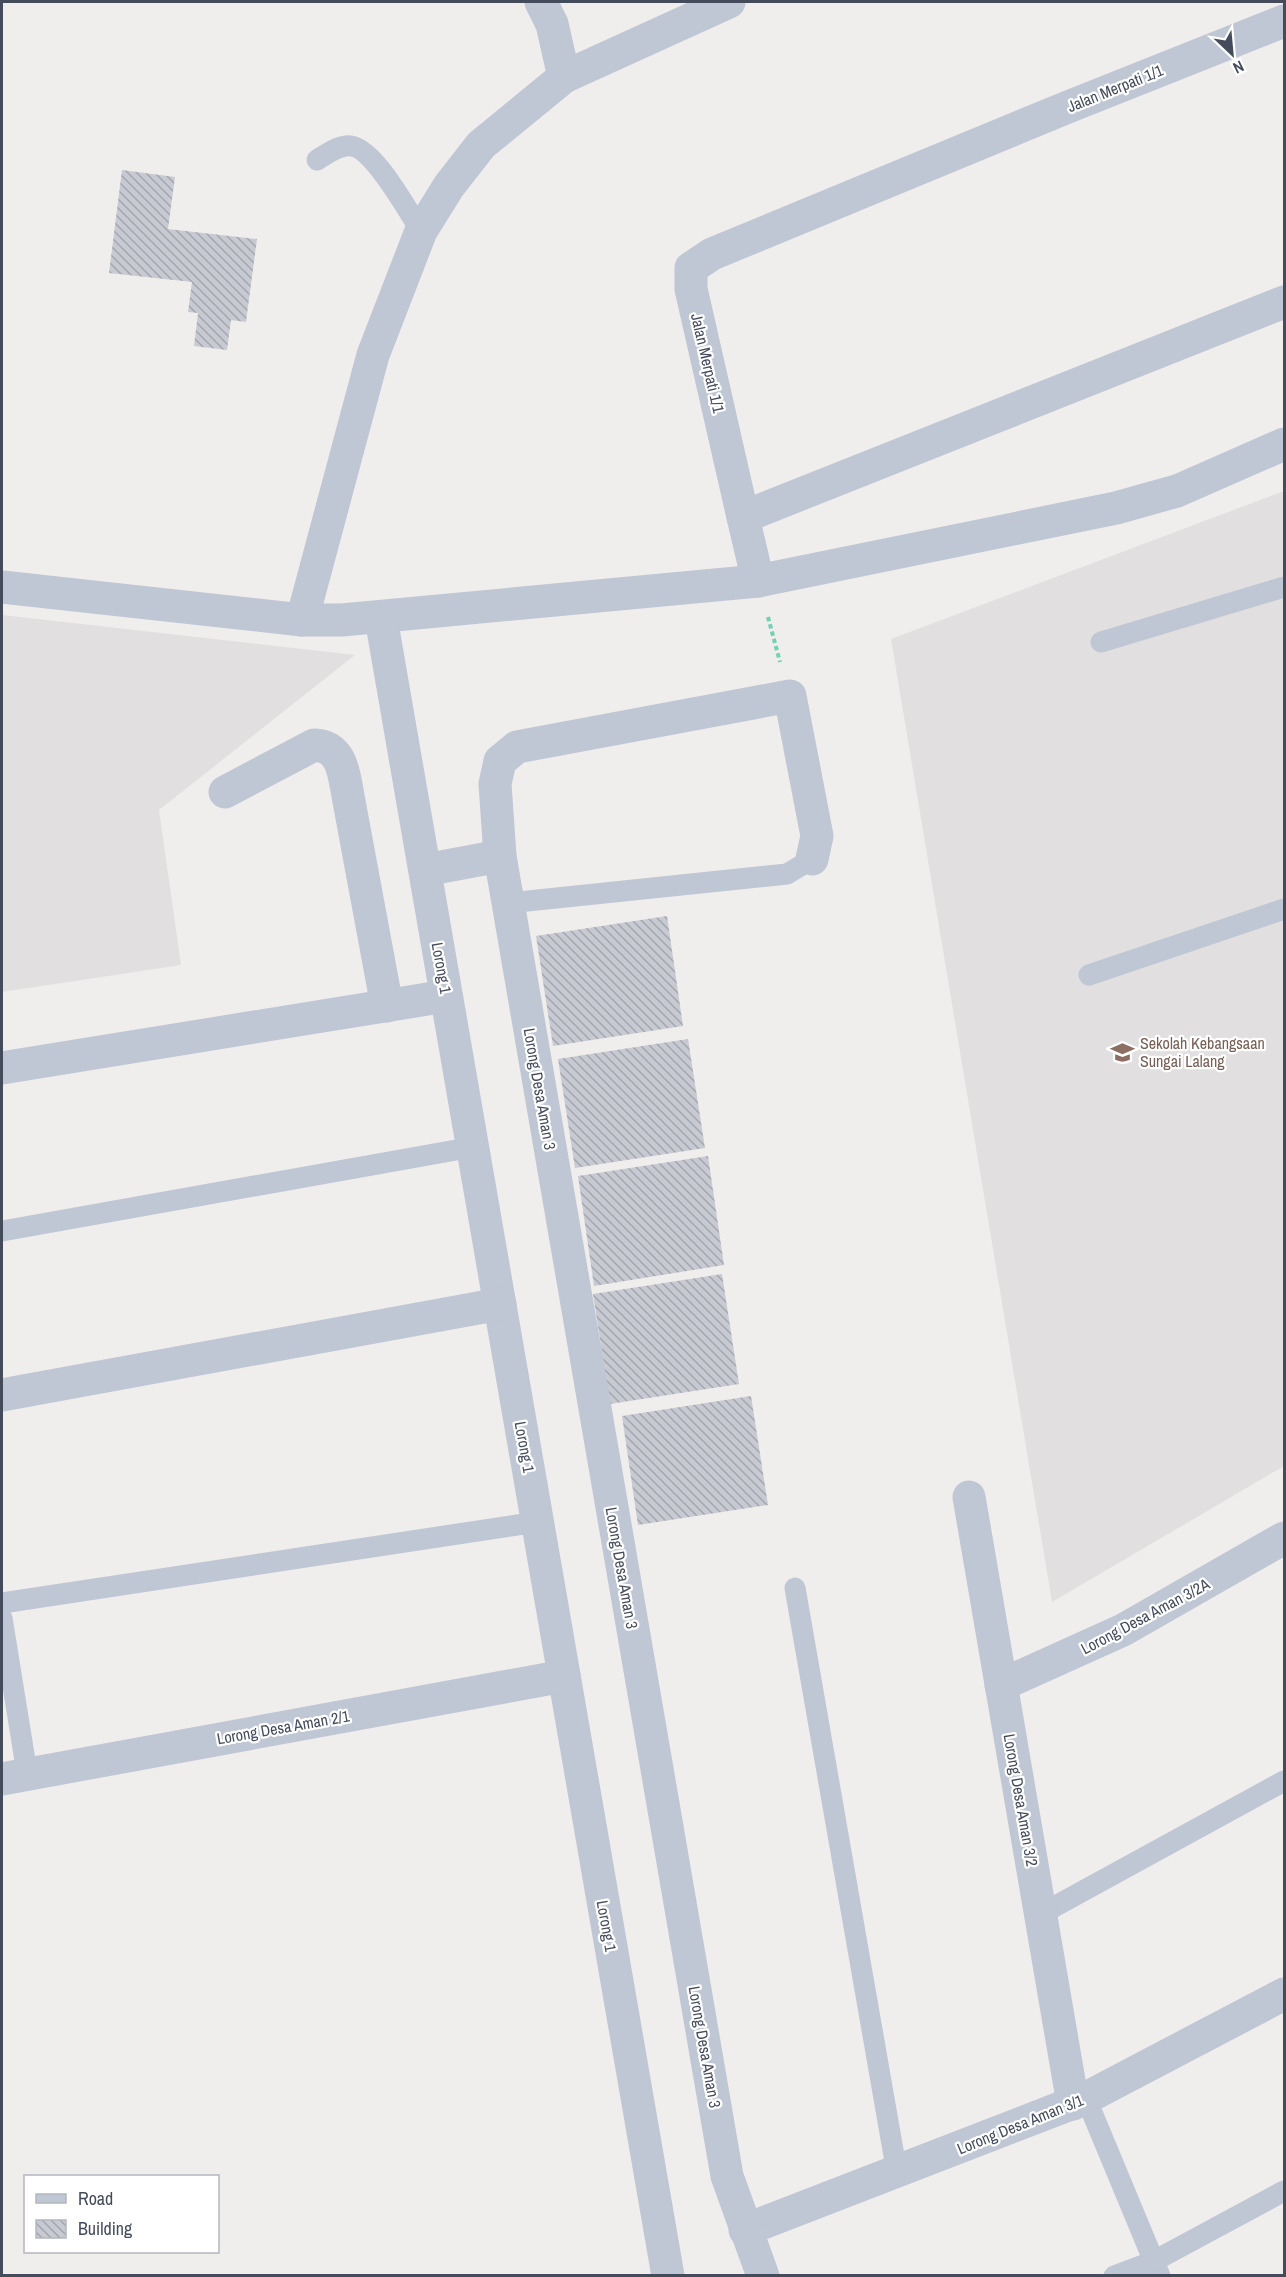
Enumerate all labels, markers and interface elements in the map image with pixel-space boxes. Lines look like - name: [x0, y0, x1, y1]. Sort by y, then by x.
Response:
- north arrow: [1202, 24, 1262, 84]
- text: N: [1229, 56, 1248, 79]
- street label: Jalan Merpati 1/1: [1064, 59, 1167, 117]
- street label: Jalan Merpati 1/1: [686, 311, 730, 416]
- street label: Lorong 1: [427, 941, 457, 996]
- street label: Lorong Desa Aman 3: [518, 1026, 562, 1152]
- place label: Sekolah Kebangsaan Sungai Lalang: [1140, 1032, 1265, 1072]
- school or university icon: Sekolah Kebangsaan Sungai Lalang: [1109, 1039, 1135, 1065]
- street label: Lorong 1: [510, 1420, 540, 1475]
- street label: Lorong Desa Aman 3: [600, 1505, 644, 1631]
- street label: Lorong Desa Aman 3/2A: [1077, 1573, 1213, 1659]
- street label: Lorong Desa Aman 2/1: [215, 1704, 352, 1749]
- street label: Lorong Desa Aman 3/2: [999, 1732, 1043, 1868]
- street label: Lorong 1: [592, 1899, 622, 1954]
- street label: Lorong Desa Aman 3: [683, 1984, 727, 2110]
- street label: Lorong Desa Aman 3/1: [954, 2088, 1087, 2159]
- legend: [24, 2175, 219, 2253]
- text: Road: [78, 2186, 113, 2211]
- text: Building: [78, 2216, 133, 2241]

